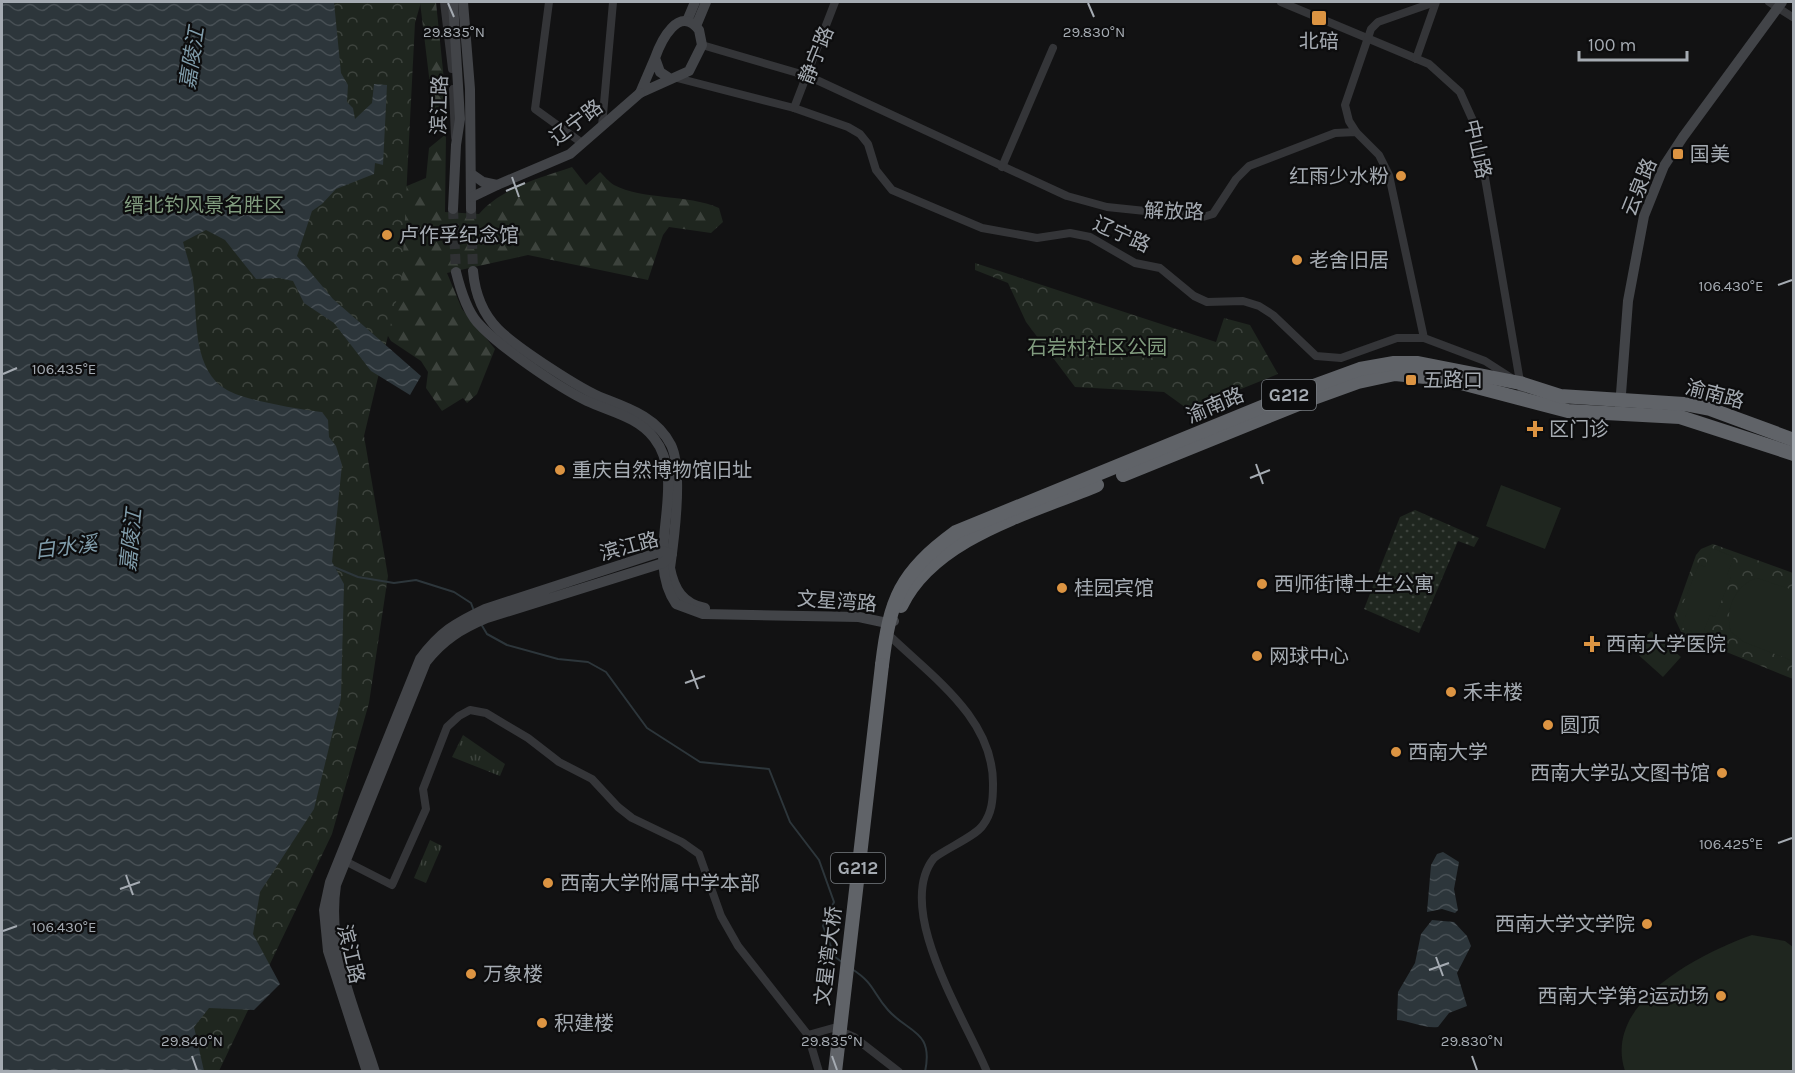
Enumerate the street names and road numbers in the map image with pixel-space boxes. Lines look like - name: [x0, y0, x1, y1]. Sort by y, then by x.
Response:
- street label: 静宁路: [795, 23, 838, 87]
- street label: 滨江路: [427, 75, 452, 135]
- street label: 辽宁路: [545, 95, 607, 150]
- street label: 中山路: [1460, 117, 1495, 181]
- street label: 云泉路: [1618, 155, 1661, 219]
- street label: 解放路: [1144, 199, 1204, 224]
- street label: 辽宁路: [1090, 212, 1154, 257]
- street label: 渝南路: [1683, 376, 1747, 413]
- road number: G212: [1262, 380, 1316, 410]
- street label: 渝南路: [1183, 383, 1247, 428]
- street label: 滨江路: [597, 528, 661, 565]
- street label: 文星湾路: [796, 587, 878, 616]
- road number: G212: [831, 853, 885, 883]
- street label: 文星湾大桥: [811, 905, 846, 1007]
- street label: 滨江路: [333, 922, 368, 986]

